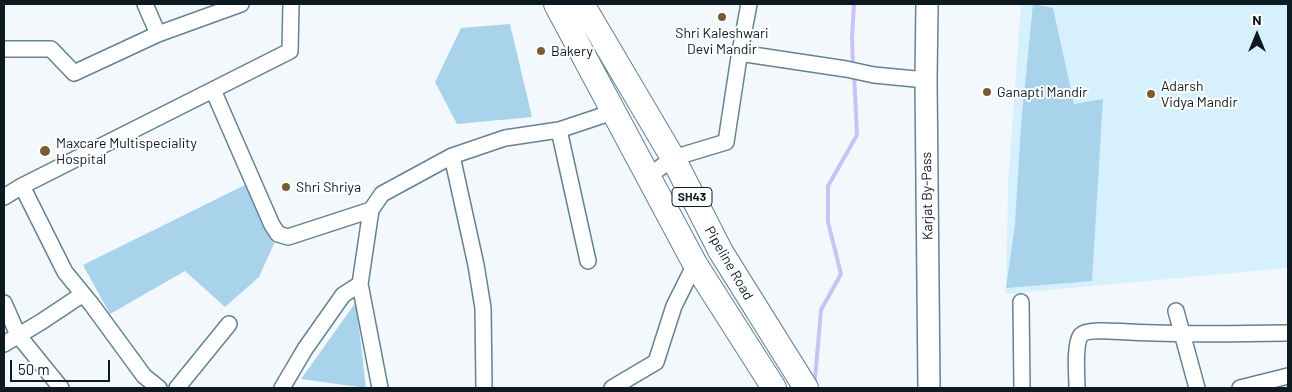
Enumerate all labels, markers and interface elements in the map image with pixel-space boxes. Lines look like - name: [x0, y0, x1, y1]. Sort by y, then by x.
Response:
- north arrow: [1232, 10, 1282, 60]
- marker: Shri Kaleshwari Devi Mandir: [716, 11, 728, 23]
- text: N: [1252, 11, 1262, 28]
- place label: Shri Kaleshwari Devi Mandir: [675, 25, 769, 58]
- place label: Bakery: [551, 43, 593, 59]
- marker: Bakery: [535, 45, 547, 57]
- place label: Adarsh Vidya Mandir: [1161, 78, 1238, 110]
- place label: Ganapti Mandir: [997, 84, 1087, 100]
- marker: Ganapti Mandir: [981, 86, 993, 98]
- marker: Adarsh Vidya Mandir: [1145, 88, 1157, 100]
- place label: Maxcare Multispeciality Hospital: [56, 135, 197, 168]
- marker: Maxcare Multispeciality Hospital: [38, 144, 52, 158]
- street label: Karjat By-Pass: [918, 152, 936, 240]
- place label: Shri Shriya: [296, 179, 361, 195]
- marker: Shri Shriya: [280, 181, 292, 193]
- road number: SH43: [672, 188, 712, 206]
- street label: Pipeline Road: [701, 223, 757, 303]
- scale bar: [12, 350, 112, 382]
- text: 50 m: [18, 360, 50, 378]

